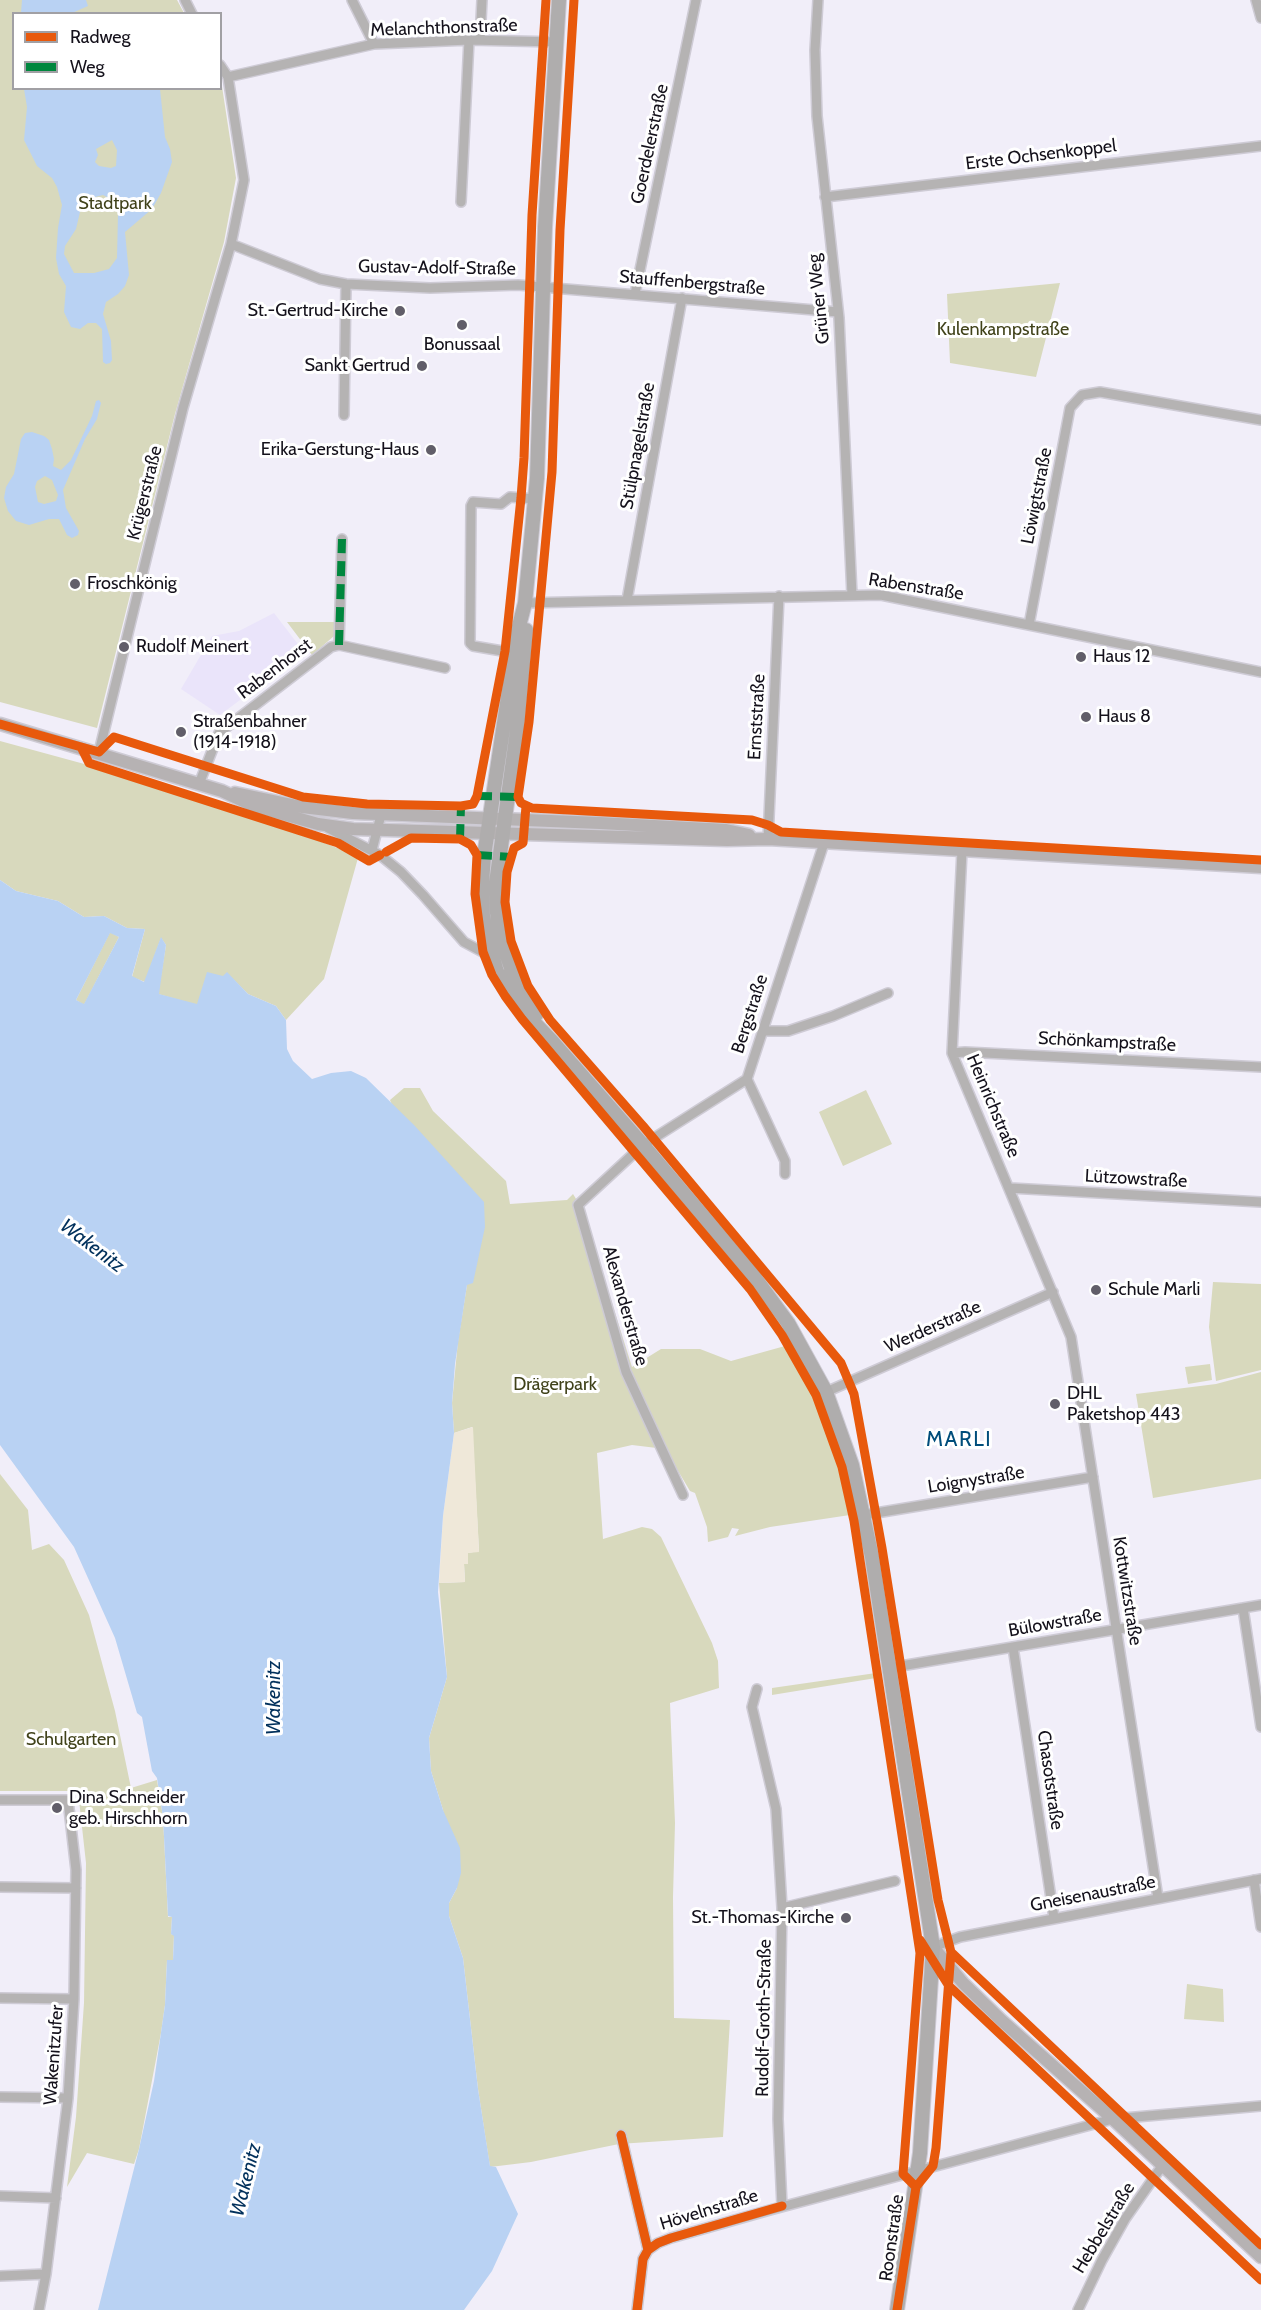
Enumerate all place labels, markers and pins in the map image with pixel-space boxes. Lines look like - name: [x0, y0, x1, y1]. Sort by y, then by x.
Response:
- place label: St.-Gertrud-Kirche: [248, 300, 388, 322]
- marker: St.-Gertrud-Kirche: [393, 304, 407, 318]
- marker: Bonussaal: [455, 318, 469, 332]
- place label: Bonussaal: [424, 334, 500, 356]
- place label: Sankt Gertrud: [305, 355, 410, 377]
- marker: Sankt Gertrud: [415, 359, 429, 373]
- place label: Erika-Gerstung-Haus: [261, 439, 419, 461]
- marker: Erika-Gerstung-Haus: [424, 443, 438, 457]
- place label: Froschkönig: [87, 573, 177, 595]
- marker: Froschkönig: [68, 577, 82, 591]
- place label: Rudolf Meinert: [136, 636, 249, 658]
- marker: Rudolf Meinert: [117, 640, 131, 654]
- place label: Haus 12: [1093, 646, 1150, 668]
- marker: Haus 12: [1074, 650, 1088, 664]
- place label: Haus 8: [1098, 706, 1151, 728]
- marker: Haus 8: [1079, 710, 1093, 724]
- place label: Straßenbahner (1914-1918): [193, 711, 306, 754]
- marker: Straßenbahner (1914-1918): [174, 725, 188, 739]
- place label: Schule Marli: [1108, 1279, 1200, 1301]
- marker: Schule Marli: [1089, 1283, 1103, 1297]
- place label: DHL Paketshop 443: [1067, 1383, 1180, 1426]
- marker: DHL Paketshop 443: [1048, 1397, 1062, 1411]
- place label: Dina Schneider geb. Hirschhorn: [69, 1787, 188, 1830]
- marker: Dina Schneider geb. Hirschhorn: [50, 1801, 64, 1815]
- place label: St.-Thomas-Kirche: [691, 1907, 834, 1929]
- marker: St.-Thomas-Kirche: [839, 1911, 853, 1925]

